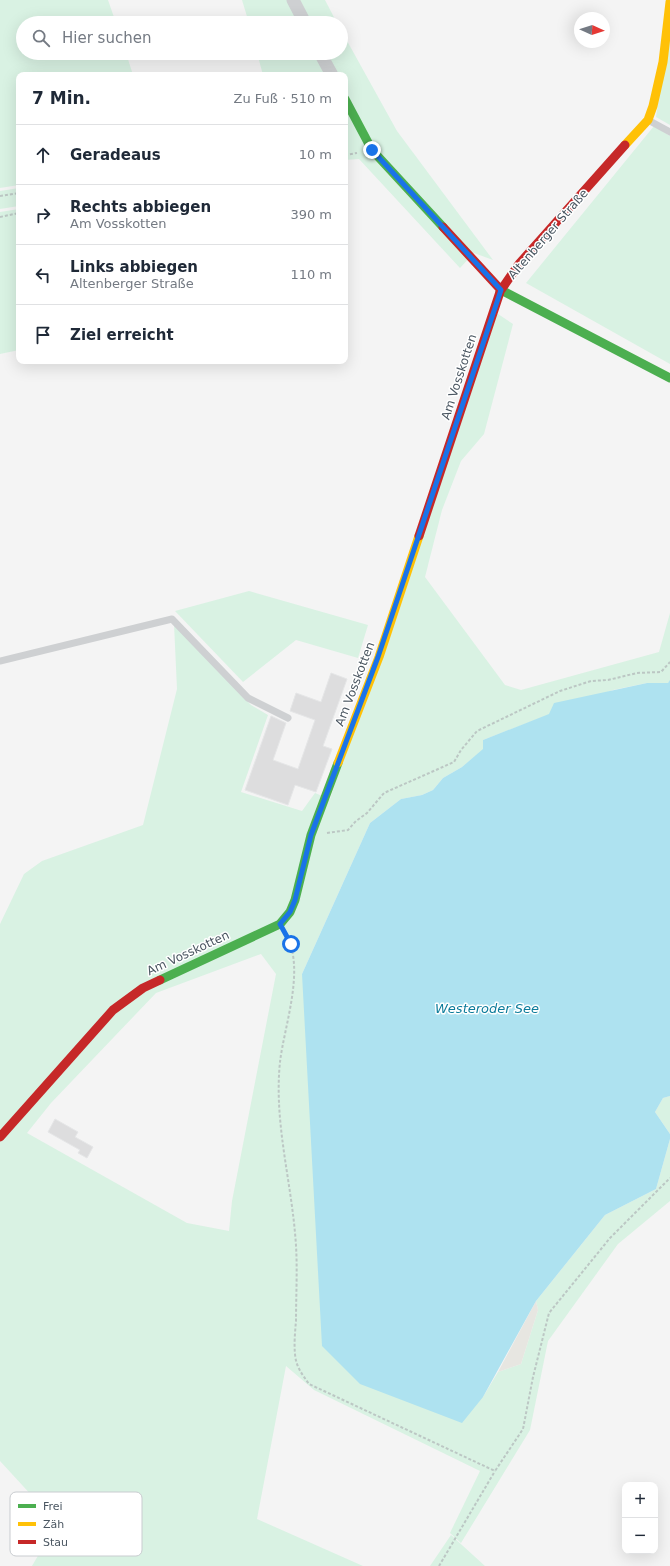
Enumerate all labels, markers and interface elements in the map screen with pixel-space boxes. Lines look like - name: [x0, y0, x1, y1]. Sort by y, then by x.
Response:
- north arrow: [574, 12, 610, 48]
- search box: [16, 16, 348, 60]
- icon: search: [30, 27, 52, 49]
- text: Hier suchen: [62, 29, 151, 47]
- text: 7 Min.: [32, 88, 91, 108]
- text: Zu Fuß · 510 m: [234, 91, 332, 106]
- route end: [363, 141, 381, 159]
- icon: ahead: [32, 144, 54, 166]
- text: Geradeaus: [70, 146, 161, 164]
- text: 10 m: [299, 147, 332, 162]
- street label: Altenberger Straße: [505, 186, 591, 282]
- text: Rechts abbiegen: [70, 198, 211, 216]
- icon: right: [32, 204, 54, 226]
- text: 390 m: [290, 207, 332, 222]
- text: Am Vosskotten: [70, 216, 167, 231]
- text: Links abbiegen: [70, 258, 198, 276]
- icon: left: [32, 264, 54, 286]
- text: 110 m: [290, 267, 332, 282]
- text: Altenberger Straße: [70, 276, 194, 291]
- icon: arrive: [32, 324, 54, 346]
- text: Ziel erreicht: [70, 326, 174, 344]
- street label: Am Vosskotten: [439, 332, 479, 422]
- street label: Am Vosskotten: [332, 640, 378, 728]
- street label: Am Vosskotten: [145, 928, 231, 978]
- route start: [282, 935, 300, 953]
- water label: Westeroder See: [435, 1001, 539, 1016]
- map controls: [622, 1482, 658, 1554]
- button: +: [622, 1482, 658, 1518]
- legend: [10, 1492, 142, 1556]
- text: Frei: [43, 1500, 63, 1513]
- text: Zäh: [43, 1518, 64, 1531]
- button: −: [622, 1518, 658, 1554]
- text: Stau: [43, 1536, 68, 1549]

